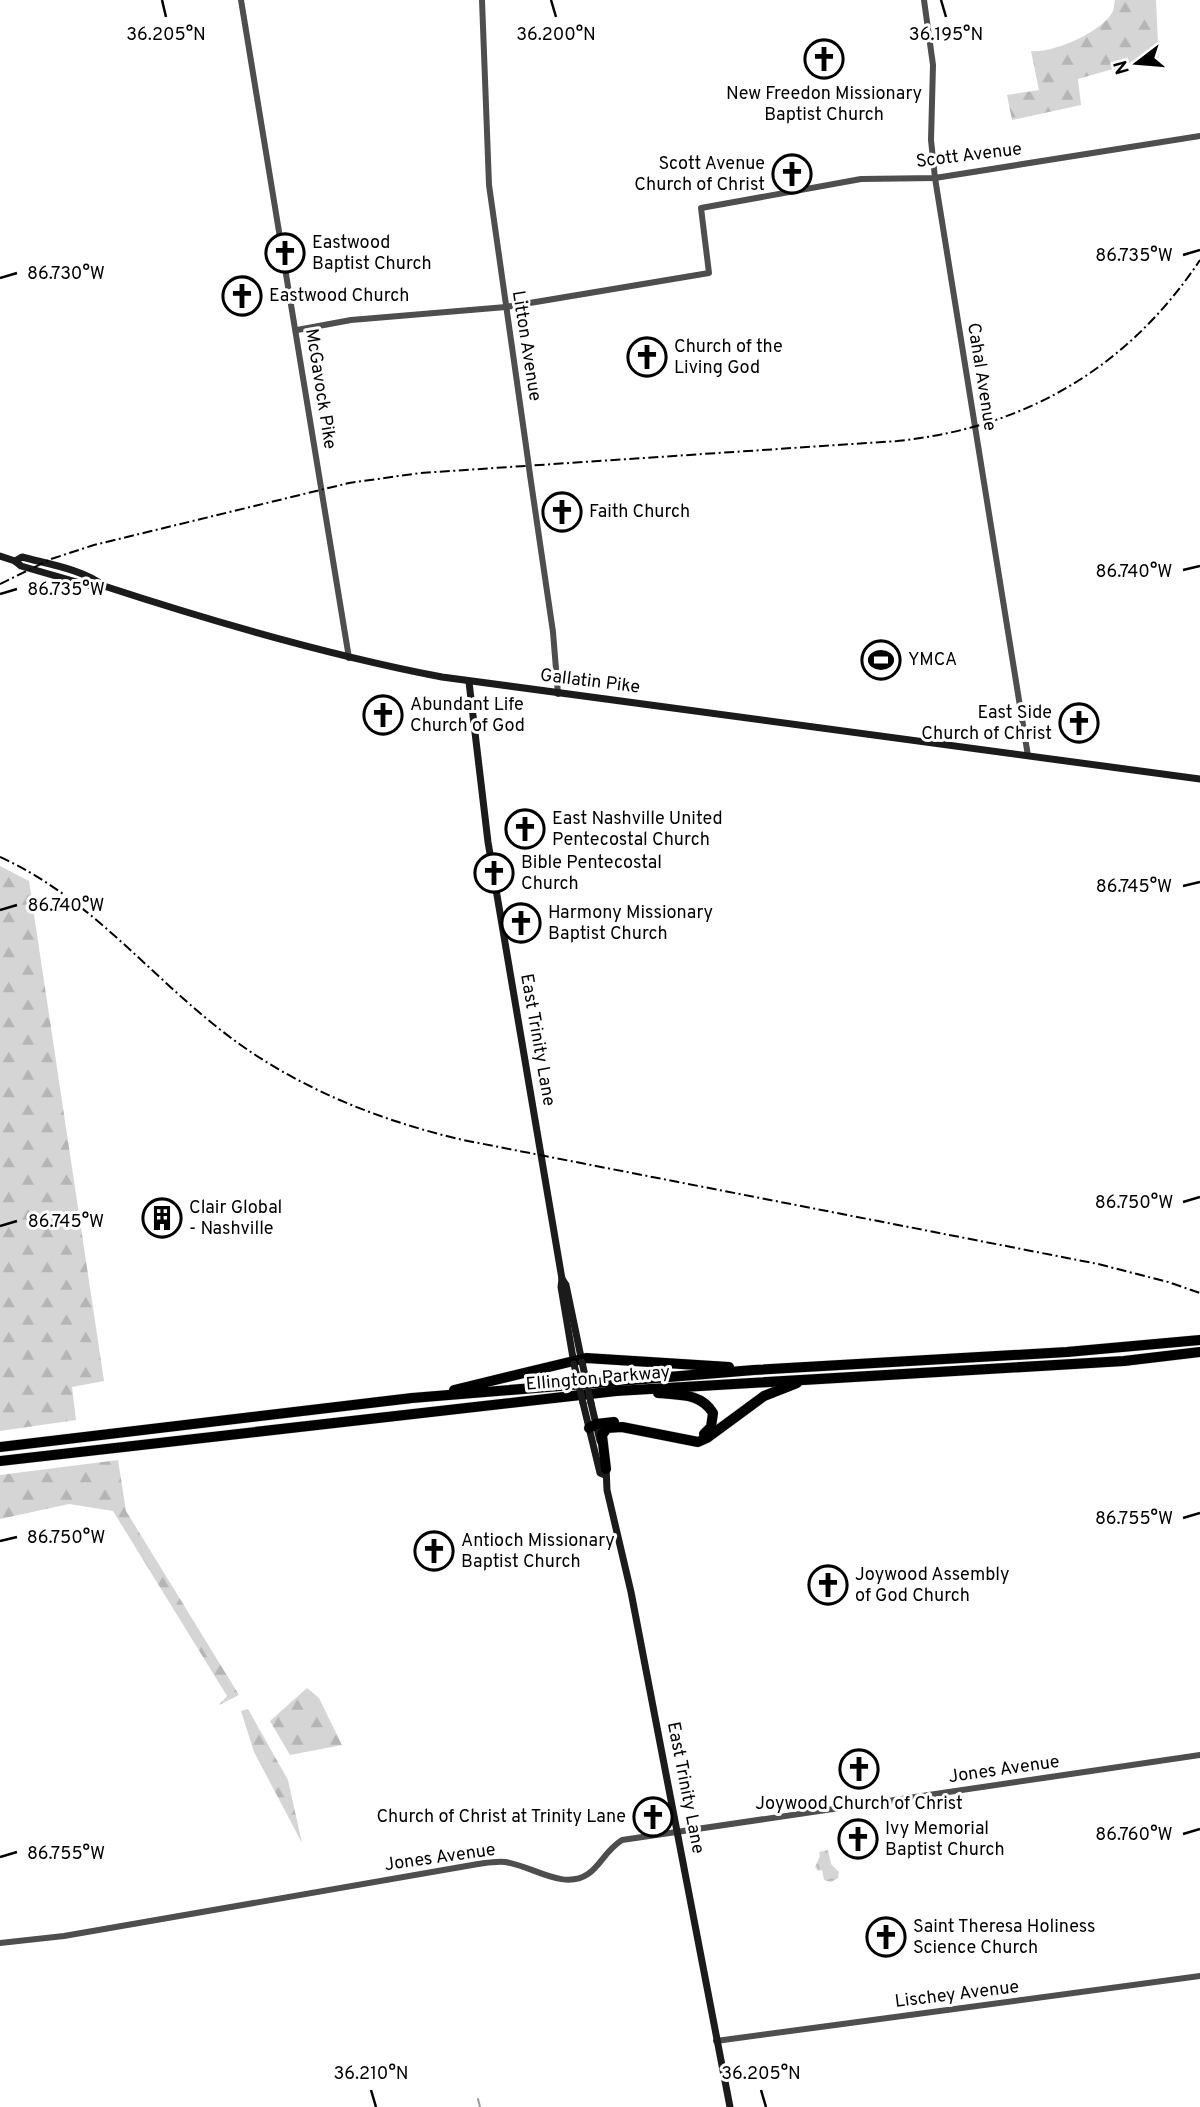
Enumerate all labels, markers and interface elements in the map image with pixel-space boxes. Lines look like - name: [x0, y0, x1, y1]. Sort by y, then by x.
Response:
- text: 36.205°N: [126, 24, 206, 47]
- text: 36.200°N: [516, 24, 596, 47]
- text: 36.195°N: [909, 24, 983, 47]
- north arrow: [1102, 28, 1172, 98]
- church icon: New Freedon Missionary Baptist Church: [803, 38, 845, 80]
- text: N: [1109, 57, 1136, 77]
- place label: New Freedon Missionary Baptist Church: [726, 83, 922, 127]
- street label: Scott Avenue: [915, 138, 1023, 174]
- place label: Scott Avenue Church of Christ: [634, 153, 765, 197]
- church icon: Scott Avenue Church of Christ: [771, 153, 813, 195]
- church icon: Eastwood Baptist Church: [264, 232, 306, 274]
- place label: Eastwood Baptist Church: [312, 232, 432, 276]
- text: 86.735°W: [1095, 245, 1173, 268]
- text: 86.730°W: [27, 263, 105, 286]
- church icon: Eastwood Church: [221, 275, 263, 317]
- place label: Eastwood Church: [269, 285, 409, 308]
- street label: Litton Avenue: [506, 289, 546, 403]
- street label: Cahal Avenue: [961, 321, 1001, 433]
- street label: McGavock Pike: [299, 327, 341, 451]
- church icon: Church of the Living God: [626, 336, 668, 378]
- place label: Church of the Living God: [674, 336, 783, 380]
- church icon: Faith Church: [541, 491, 583, 533]
- place label: Faith Church: [589, 501, 690, 524]
- text: 86.740°W: [1096, 561, 1172, 584]
- text: 86.735°W: [27, 579, 105, 602]
- sports icon: YMCA: [860, 639, 902, 681]
- place label: YMCA: [908, 649, 957, 672]
- street label: Gallatin Pike: [539, 664, 641, 700]
- church icon: Abundant Life Church of God: [362, 694, 404, 736]
- place label: Abundant Life Church of God: [410, 694, 525, 738]
- place label: East Side Church of Christ: [921, 702, 1052, 746]
- church icon: East Side Church of Christ: [1058, 702, 1100, 744]
- church icon: East Nashville United Pentecostal Church: [504, 808, 546, 850]
- place label: East Nashville United Pentecostal Church: [552, 808, 723, 852]
- church icon: Bible Pentecostal Church: [473, 852, 515, 894]
- place label: Bible Pentecostal Church: [521, 852, 662, 896]
- text: 86.745°W: [1096, 876, 1172, 899]
- text: 86.740°W: [28, 895, 104, 918]
- church icon: Harmony Missionary Baptist Church: [500, 902, 542, 944]
- place label: Harmony Missionary Baptist Church: [548, 902, 713, 946]
- street label: East Trinity Lane: [514, 972, 560, 1108]
- text: 86.750°W: [1095, 1192, 1173, 1215]
- building icon: Clair Global - Nashville: [141, 1197, 183, 1239]
- place label: Clair Global - Nashville: [189, 1197, 282, 1241]
- text: 86.745°W: [28, 1211, 104, 1234]
- street label: Ellington Parkway: [525, 1361, 671, 1397]
- text: 86.755°W: [1095, 1508, 1173, 1531]
- text: 86.750°W: [27, 1527, 105, 1550]
- church icon: Antioch Missionary Baptist Church: [413, 1530, 455, 1572]
- place label: Antioch Missionary Baptist Church: [461, 1530, 615, 1574]
- church icon: Joywood Assembly of God Church: [807, 1564, 849, 1606]
- place label: Joywood Assembly of God Church: [855, 1564, 1010, 1608]
- street label: East Trinity Lane: [661, 1720, 709, 1856]
- church icon: Joywood Church of Christ: [838, 1748, 880, 1790]
- street label: Jones Avenue: [947, 1751, 1061, 1789]
- place label: Joywood Church of Christ: [755, 1793, 963, 1816]
- church icon: Church of Christ at Trinity Lane: [632, 1796, 674, 1838]
- place label: Church of Christ at Trinity Lane: [376, 1806, 626, 1829]
- church icon: Ivy Memorial Baptist Church: [837, 1818, 879, 1860]
- place label: Ivy Memorial Baptist Church: [885, 1818, 1005, 1862]
- text: 86.760°W: [1095, 1824, 1173, 1847]
- street label: Jones Avenue: [383, 1839, 497, 1877]
- text: 86.755°W: [27, 1843, 105, 1866]
- church icon: Saint Theresa Holiness Science Church: [865, 1916, 907, 1958]
- place label: Saint Theresa Holiness Science Church: [913, 1916, 1096, 1960]
- street label: Lischey Avenue: [894, 1976, 1020, 2014]
- text: 36.210°N: [333, 2063, 409, 2086]
- text: 36.205°N: [721, 2063, 801, 2086]

